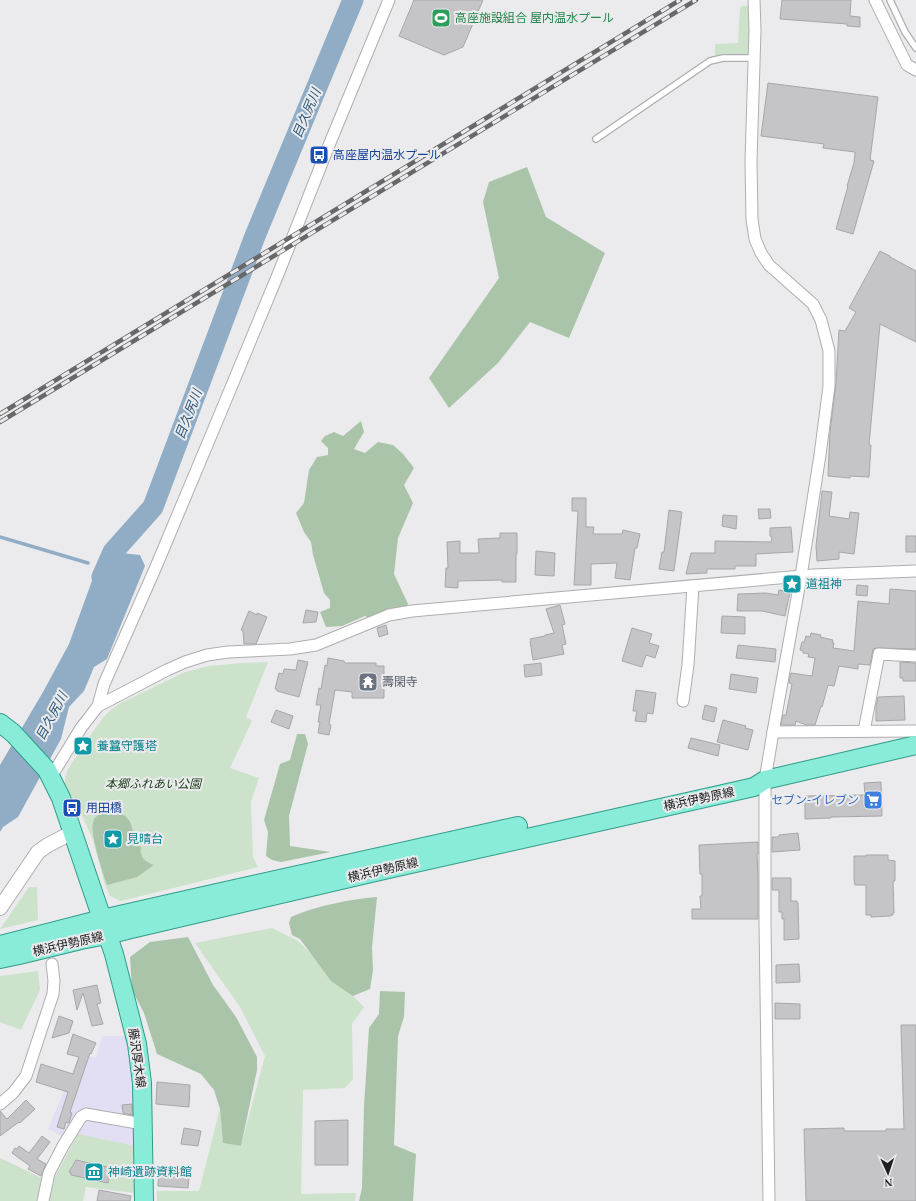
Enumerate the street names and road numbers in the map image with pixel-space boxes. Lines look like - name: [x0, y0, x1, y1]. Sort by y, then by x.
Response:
- street label: 横浜伊勢原線: [662, 785, 736, 813]
- street label: 横浜伊勢原線: [346, 855, 420, 885]
- street label: 横浜伊勢原線: [31, 929, 105, 959]
- street label: 藤沢厚木線: [126, 1027, 148, 1089]

